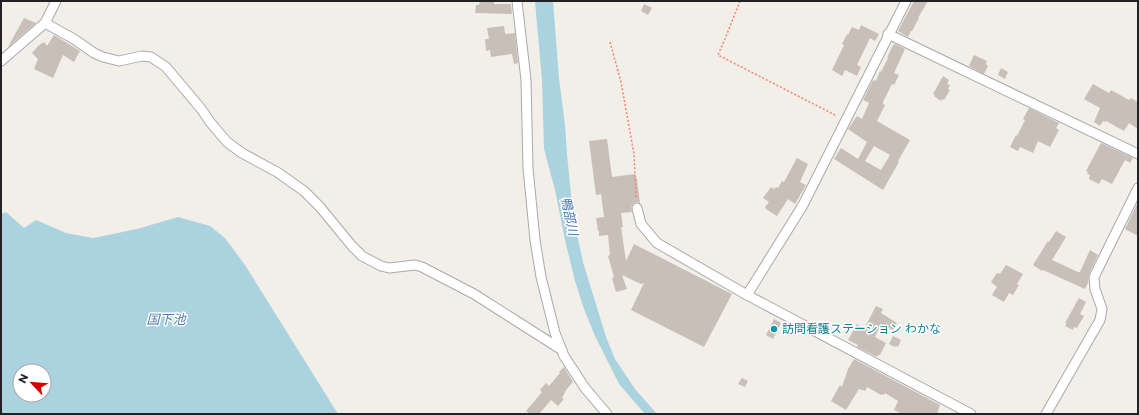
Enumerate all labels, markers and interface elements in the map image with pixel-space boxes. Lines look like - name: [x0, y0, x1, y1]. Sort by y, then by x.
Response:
- water label: 鴨部川: [558, 195, 582, 239]
- water label: 国下池: [146, 311, 187, 327]
- place label: 訪問看護ステーション わかな: [782, 321, 941, 336]
- marker: 訪問看護ステーション わかな: [769, 324, 779, 334]
- north arrow: [12, 363, 52, 403]
- text: N: [15, 372, 31, 386]

